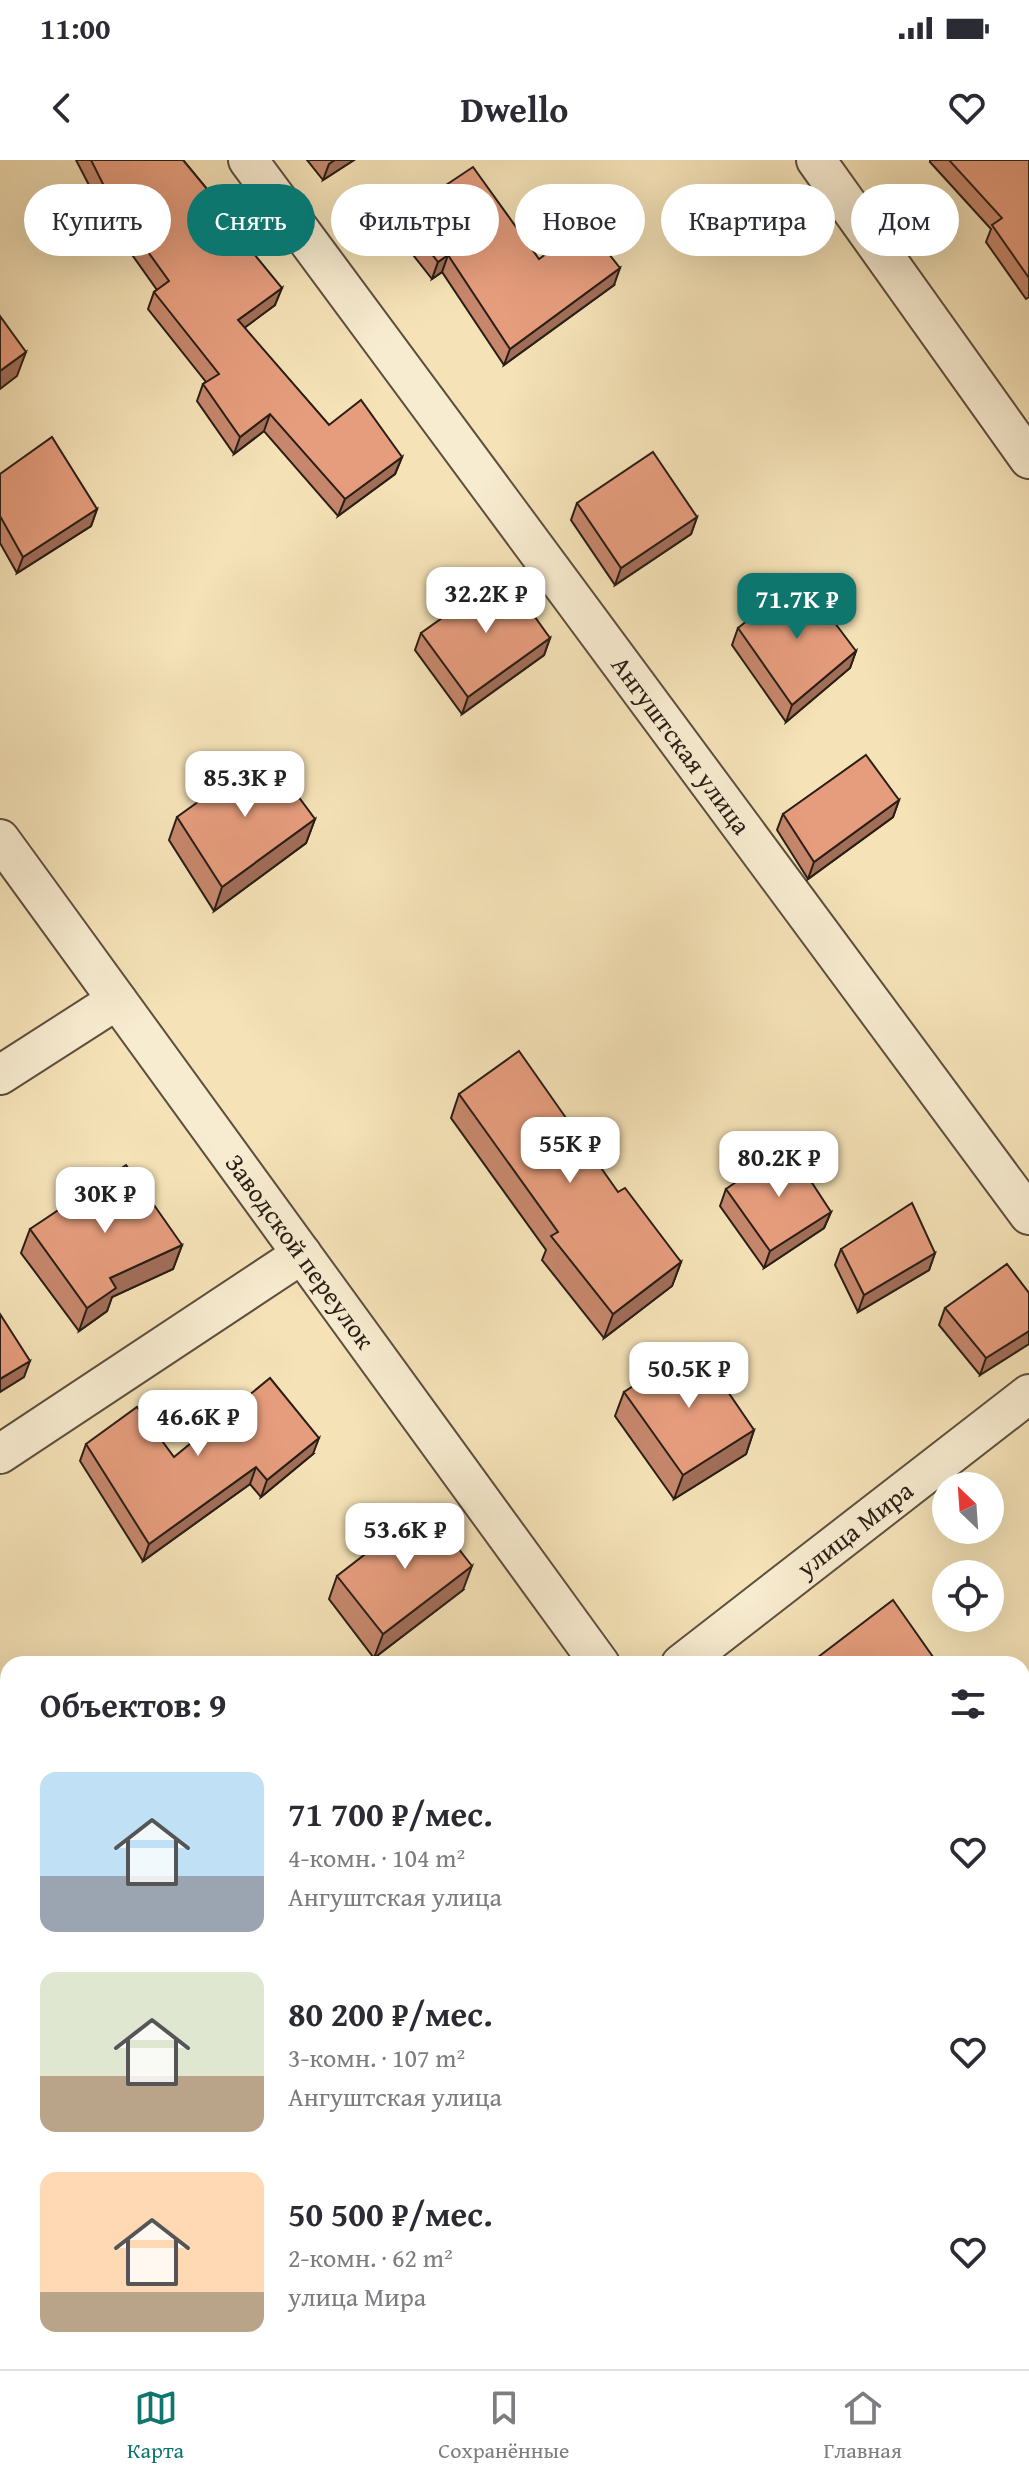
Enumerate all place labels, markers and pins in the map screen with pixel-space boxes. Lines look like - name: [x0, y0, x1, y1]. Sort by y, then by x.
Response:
- pin: 32.2K ₽: [412, 567, 560, 635]
- pin: 71.7K ₽: [723, 573, 871, 641]
- pin: 85.3K ₽: [171, 751, 319, 819]
- pin: 55K ₽: [514, 1117, 626, 1185]
- pin: 80.2K ₽: [705, 1131, 853, 1199]
- pin: 30K ₽: [49, 1167, 161, 1235]
- pin: 50.5K ₽: [615, 1342, 763, 1410]
- pin: 46.6K ₽: [124, 1390, 272, 1458]
- pin: 53.6K ₽: [331, 1503, 479, 1571]

